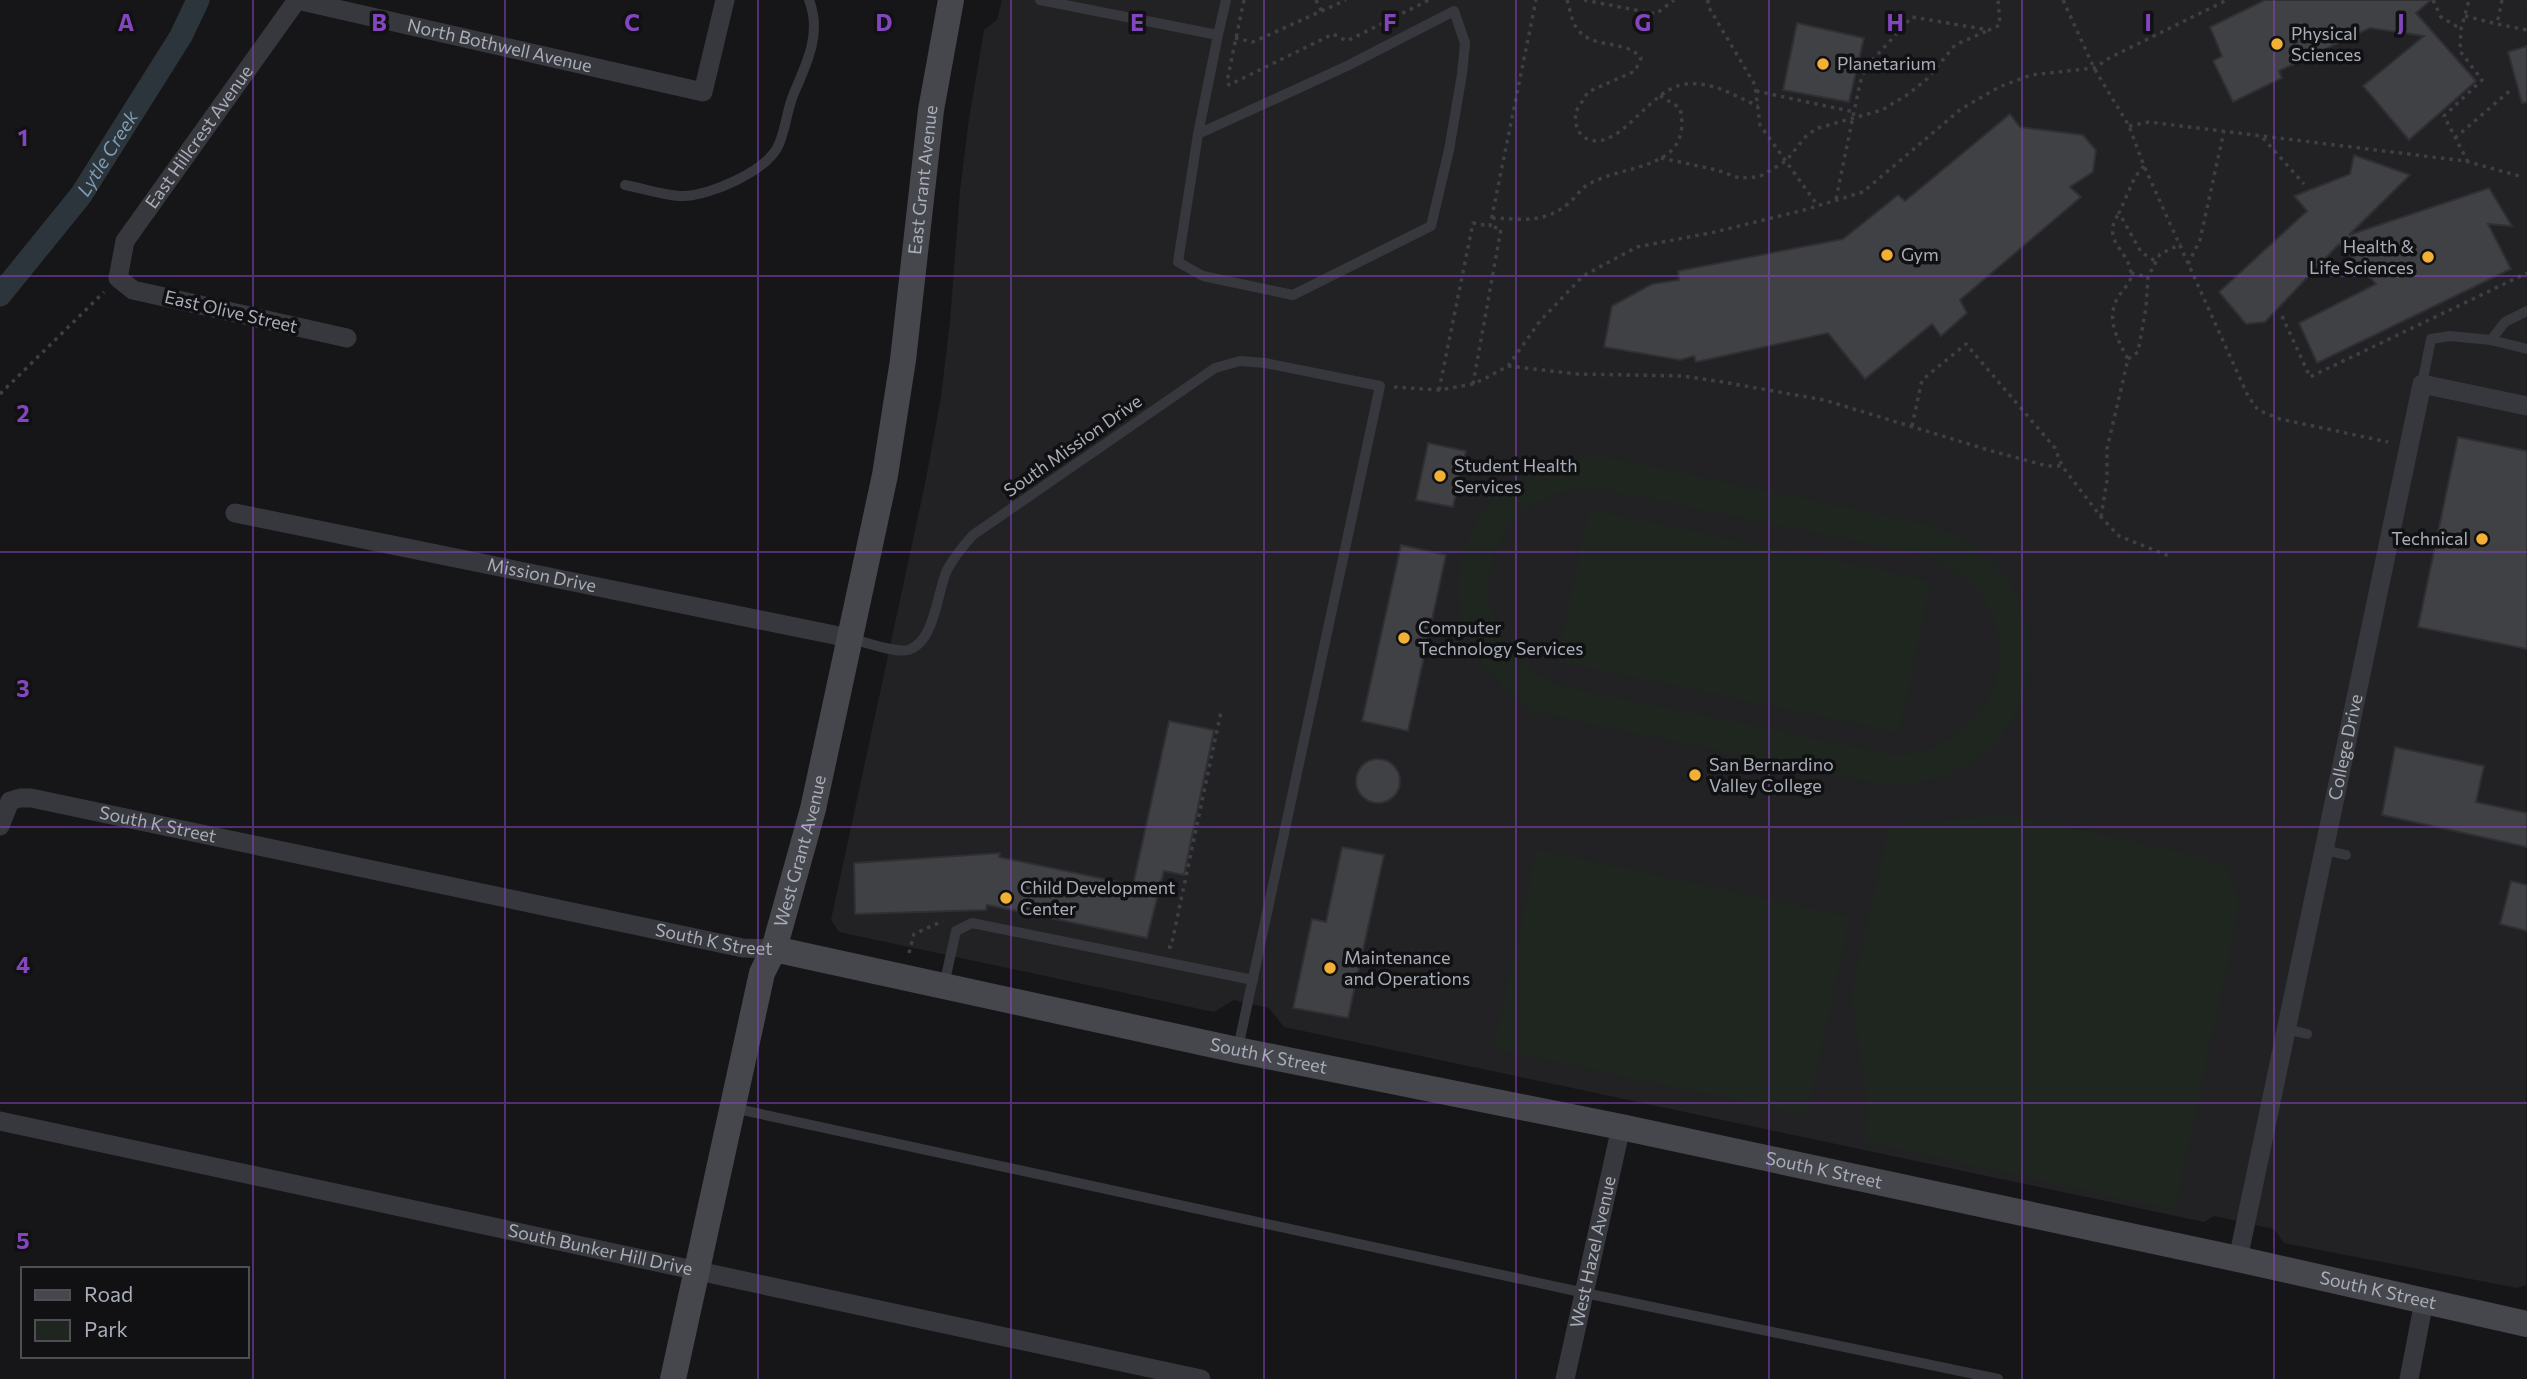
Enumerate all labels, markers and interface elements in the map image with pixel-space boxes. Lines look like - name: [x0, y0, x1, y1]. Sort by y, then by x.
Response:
- text: A: [118, 8, 135, 36]
- text: B: [371, 8, 387, 36]
- text: C: [624, 8, 640, 36]
- text: D: [876, 8, 893, 36]
- text: E: [1130, 8, 1144, 36]
- text: F: [1383, 8, 1397, 36]
- text: G: [1635, 8, 1651, 36]
- text: H: [1886, 8, 1904, 36]
- text: I: [2144, 8, 2152, 36]
- text: J: [2397, 8, 2405, 36]
- street label: North Bothwell Avenue: [405, 13, 594, 77]
- place label: Physical Sciences: [2291, 22, 2361, 65]
- marker: Physical Sciences: [2269, 36, 2285, 52]
- place label: Planetarium: [1837, 52, 1936, 74]
- marker: Planetarium: [1815, 56, 1831, 72]
- street label: East Hillcrest Avenue: [140, 60, 257, 212]
- street label: East Grant Avenue: [903, 104, 941, 256]
- water label: Lytle Creek: [71, 105, 143, 200]
- text: 1: [18, 123, 28, 151]
- place label: Health & Life Sciences: [2309, 235, 2414, 278]
- place label: Gym: [1901, 243, 1939, 265]
- marker: Gym: [1879, 247, 1895, 263]
- marker: Health & Life Sciences: [2420, 249, 2436, 265]
- street label: East Olive Street: [163, 285, 300, 337]
- street label: South Mission Drive: [999, 389, 1146, 501]
- text: 2: [16, 399, 30, 427]
- place label: Student Health Services: [1454, 454, 1578, 497]
- marker: Student Health Services: [1432, 468, 1448, 484]
- place label: Technical: [2391, 527, 2468, 549]
- marker: Technical: [2474, 531, 2490, 547]
- street label: Mission Drive: [485, 553, 598, 596]
- place label: Computer Technology Services: [1418, 616, 1583, 659]
- marker: Computer Technology Services: [1396, 630, 1412, 646]
- text: 3: [16, 674, 30, 702]
- street label: College Drive: [2323, 692, 2367, 802]
- place label: San Bernardino Valley College: [1709, 753, 1834, 796]
- marker: San Bernardino Valley College: [1687, 767, 1703, 783]
- street label: West Grant Avenue: [769, 773, 830, 929]
- street label: South K Street: [98, 801, 219, 847]
- place label: Child Development Center: [1020, 876, 1176, 919]
- marker: Child Development Center: [998, 890, 1014, 906]
- street label: South K Street: [653, 918, 773, 959]
- place label: Maintenance and Operations: [1344, 946, 1470, 989]
- text: 4: [16, 950, 30, 978]
- marker: Maintenance and Operations: [1322, 960, 1338, 976]
- street label: South K Street: [1208, 1032, 1329, 1078]
- street label: South K Street: [1764, 1146, 1885, 1193]
- street label: West Hazel Avenue: [1565, 1174, 1620, 1330]
- street label: South Bunker Hill Drive: [506, 1218, 695, 1280]
- text: 5: [16, 1226, 30, 1254]
- street label: South K Street: [2318, 1266, 2439, 1313]
- legend: [21, 1267, 248, 1358]
- text: Road: [84, 1281, 133, 1306]
- text: Park: [84, 1316, 128, 1341]

